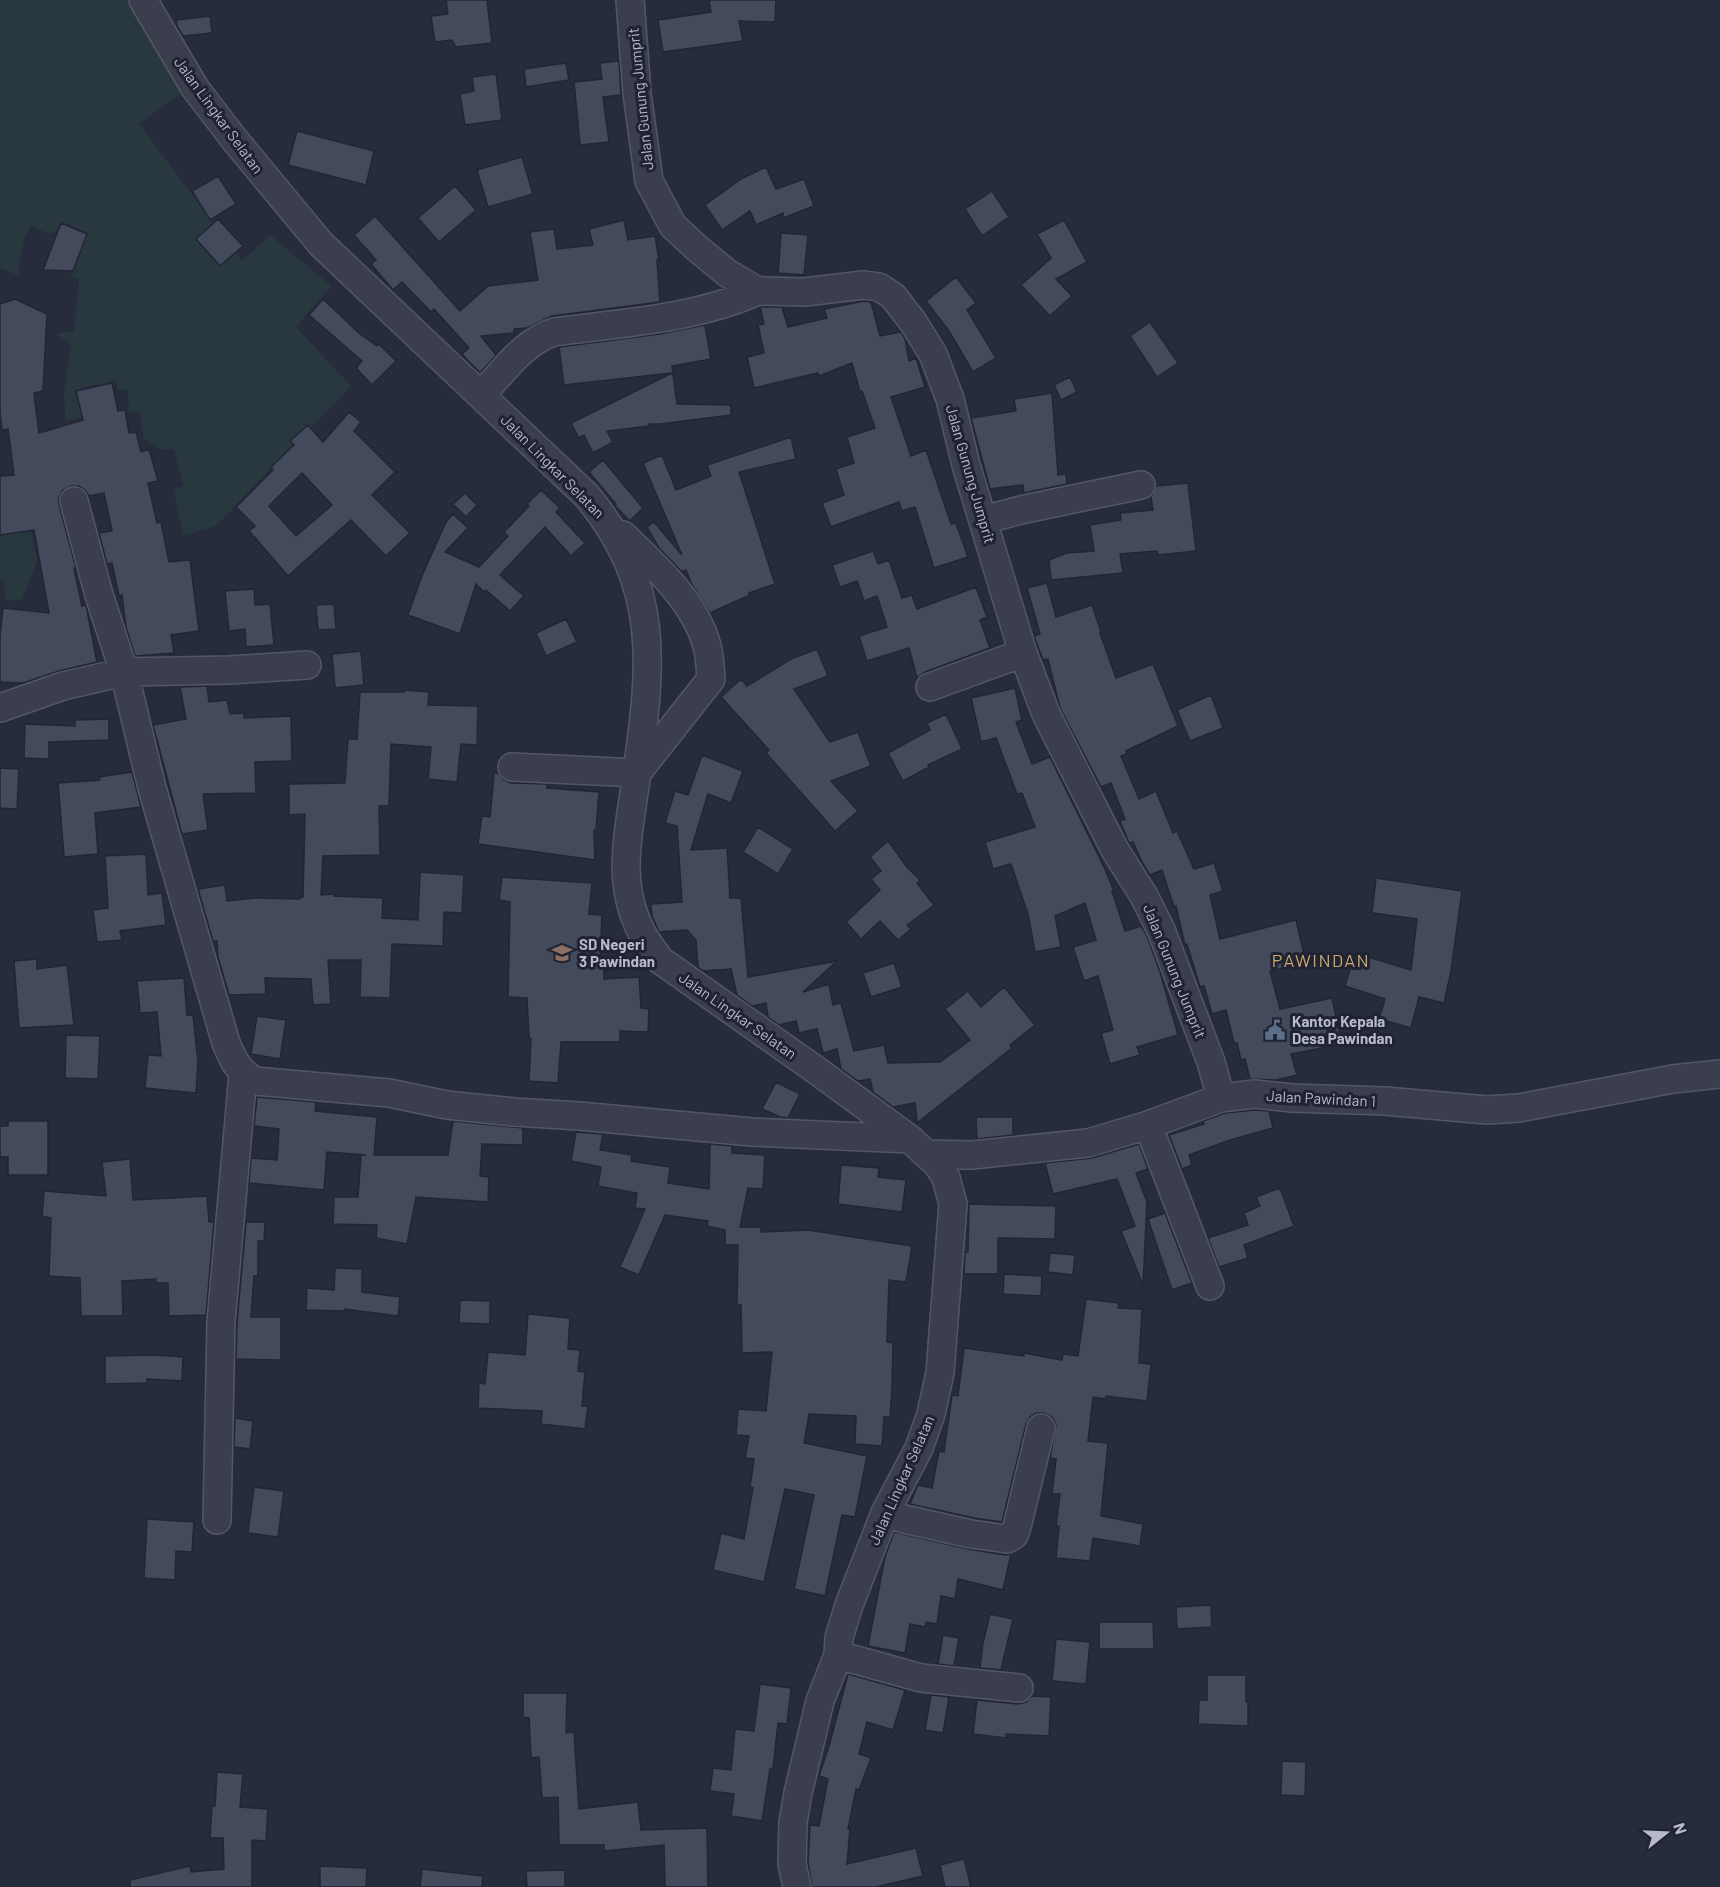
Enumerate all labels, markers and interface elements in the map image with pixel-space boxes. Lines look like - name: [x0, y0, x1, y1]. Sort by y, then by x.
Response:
- street label: Jalan Gunung Jumprit: [624, 27, 656, 171]
- street label: Jalan Lingkar Selatan: [171, 53, 267, 177]
- street label: Jalan Gunung Jumprit: [943, 403, 999, 545]
- street label: Jalan Lingkar Selatan: [497, 410, 609, 522]
- street label: Jalan Gunung Jumprit: [1140, 901, 1210, 1041]
- place label: SD Negeri 3 Pawindan: [579, 935, 655, 970]
- school or university icon: SD Negeri 3 Pawindan: [550, 941, 574, 965]
- district label: PAWINDAN: [1272, 949, 1370, 971]
- street label: Jalan Lingkar Selatan: [676, 968, 800, 1062]
- place label: Kantor Kepala Desa Pawindan: [1292, 1012, 1393, 1047]
- public building icon: Kantor Kepala Desa Pawindan: [1263, 1018, 1287, 1042]
- street label: Jalan Pawindan 1: [1266, 1086, 1376, 1110]
- street label: Jalan Lingkar Selatan: [864, 1413, 938, 1547]
- north arrow: [1636, 1803, 1696, 1863]
- text: N: [1670, 1820, 1691, 1836]

